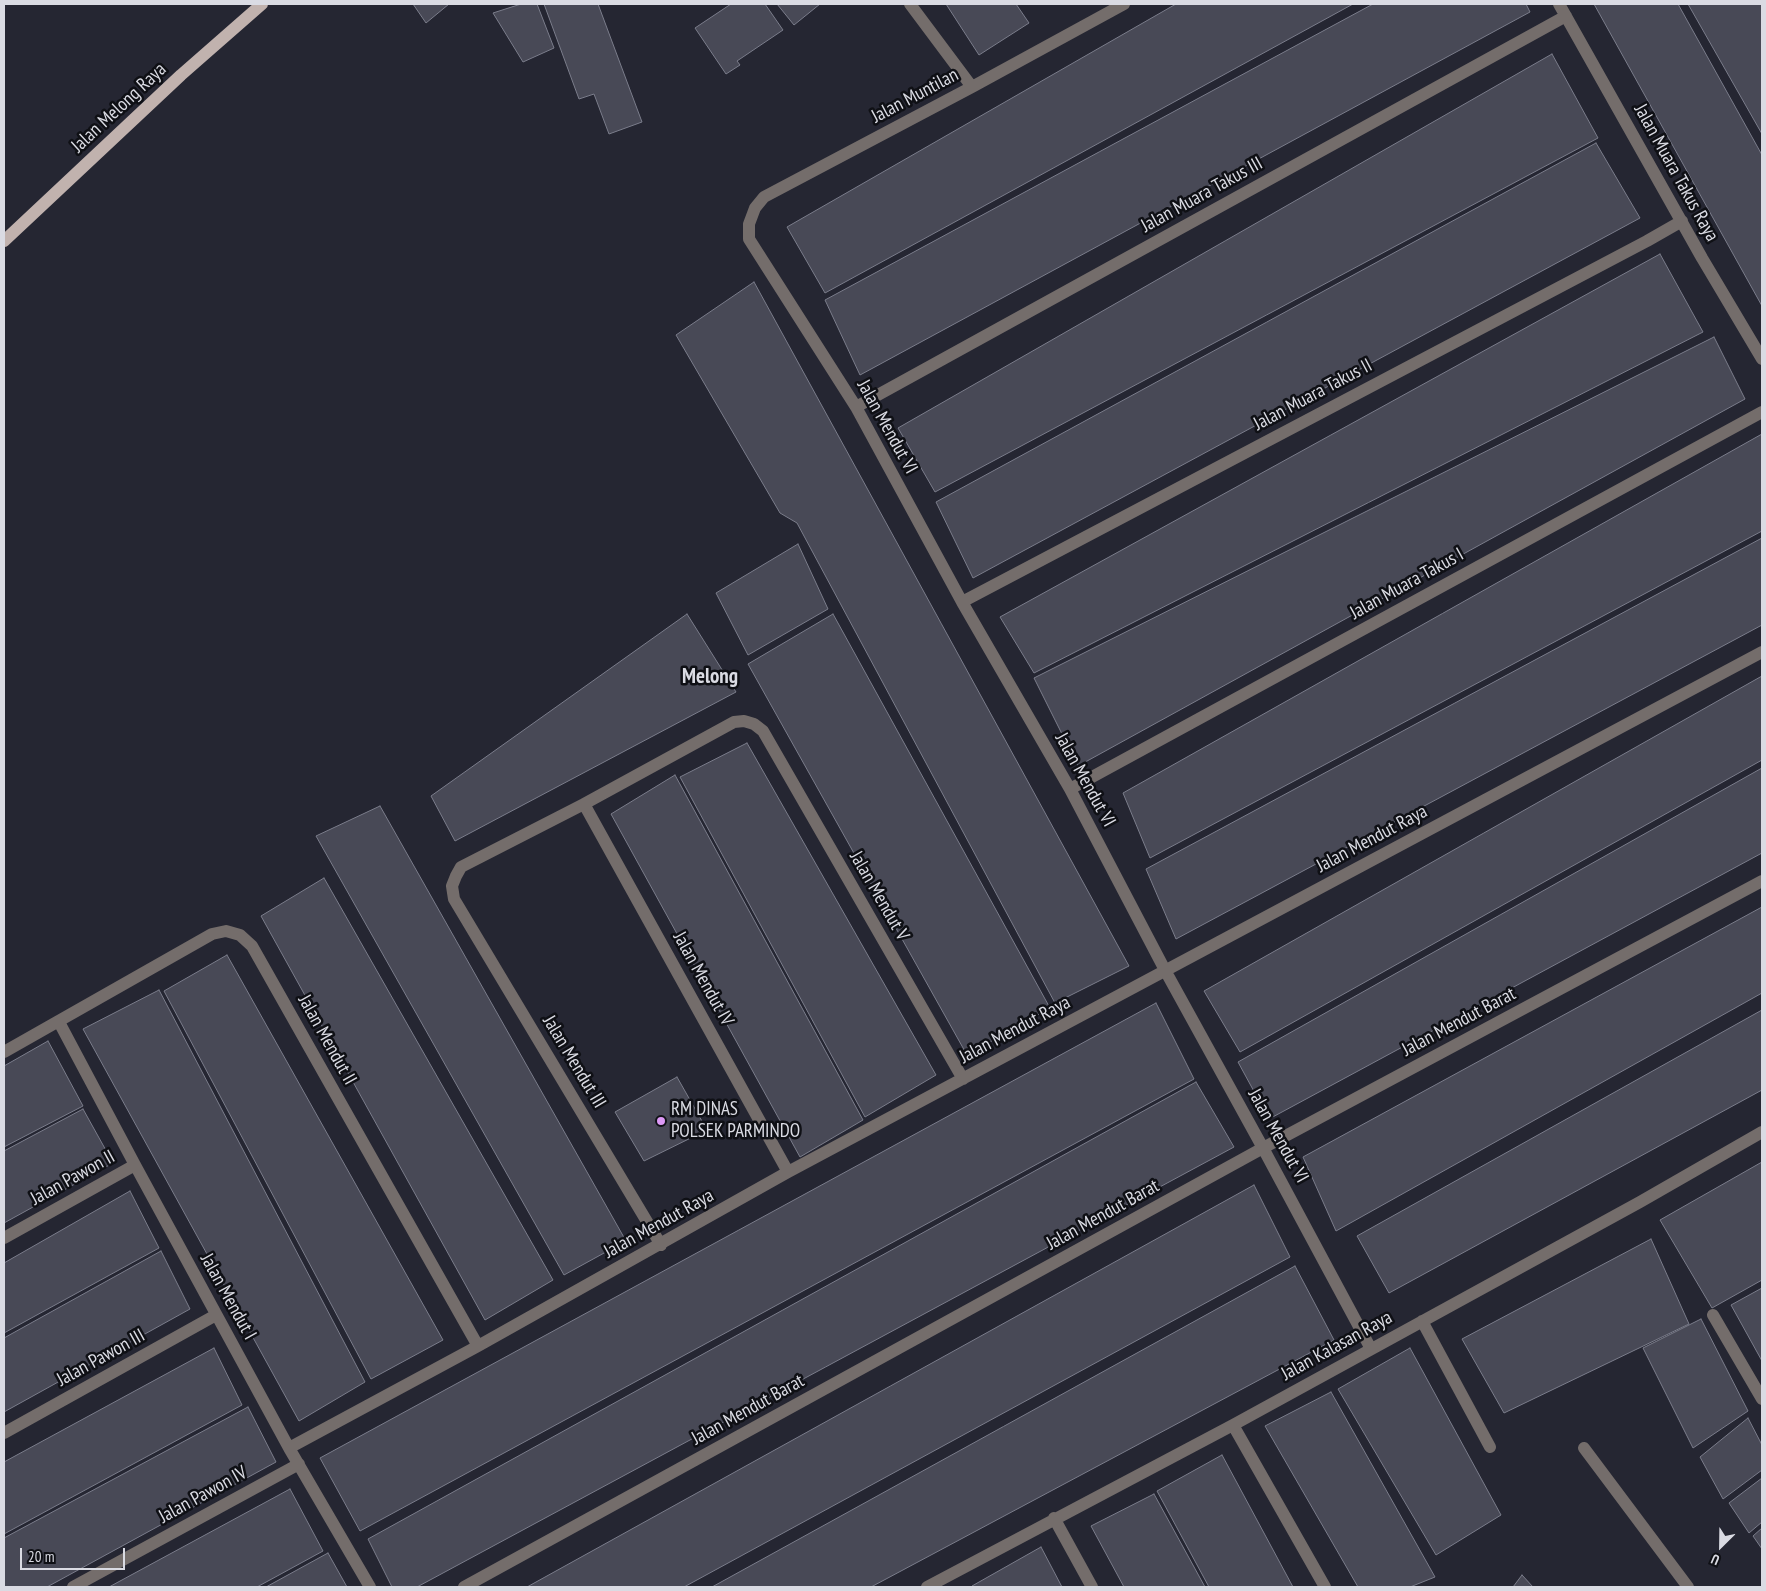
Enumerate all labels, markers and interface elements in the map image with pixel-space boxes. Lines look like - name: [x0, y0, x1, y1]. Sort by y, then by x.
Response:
- street label: Jalan Melong Raya: [67, 58, 171, 158]
- street label: Jalan Muntilan: [868, 64, 962, 128]
- street label: Jalan Muara Takus Raya: [1629, 100, 1723, 246]
- street label: Jalan Muara Takus III: [1137, 152, 1267, 238]
- street label: Jalan Muara Takus II: [1250, 354, 1376, 436]
- street label: Jalan Mendut VI: [852, 376, 922, 478]
- street label: Jalan Muara Takus I: [1346, 543, 1468, 625]
- district label: Melong: [682, 664, 738, 690]
- street label: Jalan Mendut VI: [1050, 729, 1120, 831]
- street label: Jalan Mendut Raya: [1313, 800, 1431, 878]
- street label: Jalan Mendut V: [844, 847, 914, 945]
- street label: Jalan Mendut IV: [668, 928, 738, 1030]
- street label: Jalan Mendut Barat: [1398, 983, 1520, 1061]
- street label: Jalan Mendut II: [293, 991, 361, 1089]
- street label: Jalan Mendut Raya: [956, 991, 1074, 1069]
- street label: Jalan Mendut III: [537, 1012, 611, 1112]
- street label: Jalan Mendut VI: [1243, 1085, 1313, 1187]
- place label: RM DINAS POLSEK PARMINDO: [671, 1099, 800, 1143]
- marker: RM DINAS POLSEK PARMINDO: [655, 1115, 667, 1127]
- street label: Jalan Pawon II: [27, 1146, 119, 1210]
- street label: Jalan Mendut Barat: [1043, 1175, 1163, 1255]
- street label: Jalan Mendut Raya: [600, 1184, 718, 1264]
- street label: Jalan Mendut I: [195, 1250, 261, 1344]
- street label: Jalan Kalasan Raya: [1278, 1306, 1396, 1386]
- street label: Jalan Pawon III: [53, 1324, 149, 1392]
- street label: Jalan Mendut Barat: [688, 1370, 808, 1450]
- street label: Jalan Pawon IV: [155, 1461, 251, 1529]
- north arrow: [1696, 1521, 1746, 1571]
- scale bar: [22, 1538, 128, 1570]
- text: 20 m: [28, 1547, 54, 1566]
- text: U: [1708, 1550, 1722, 1570]

